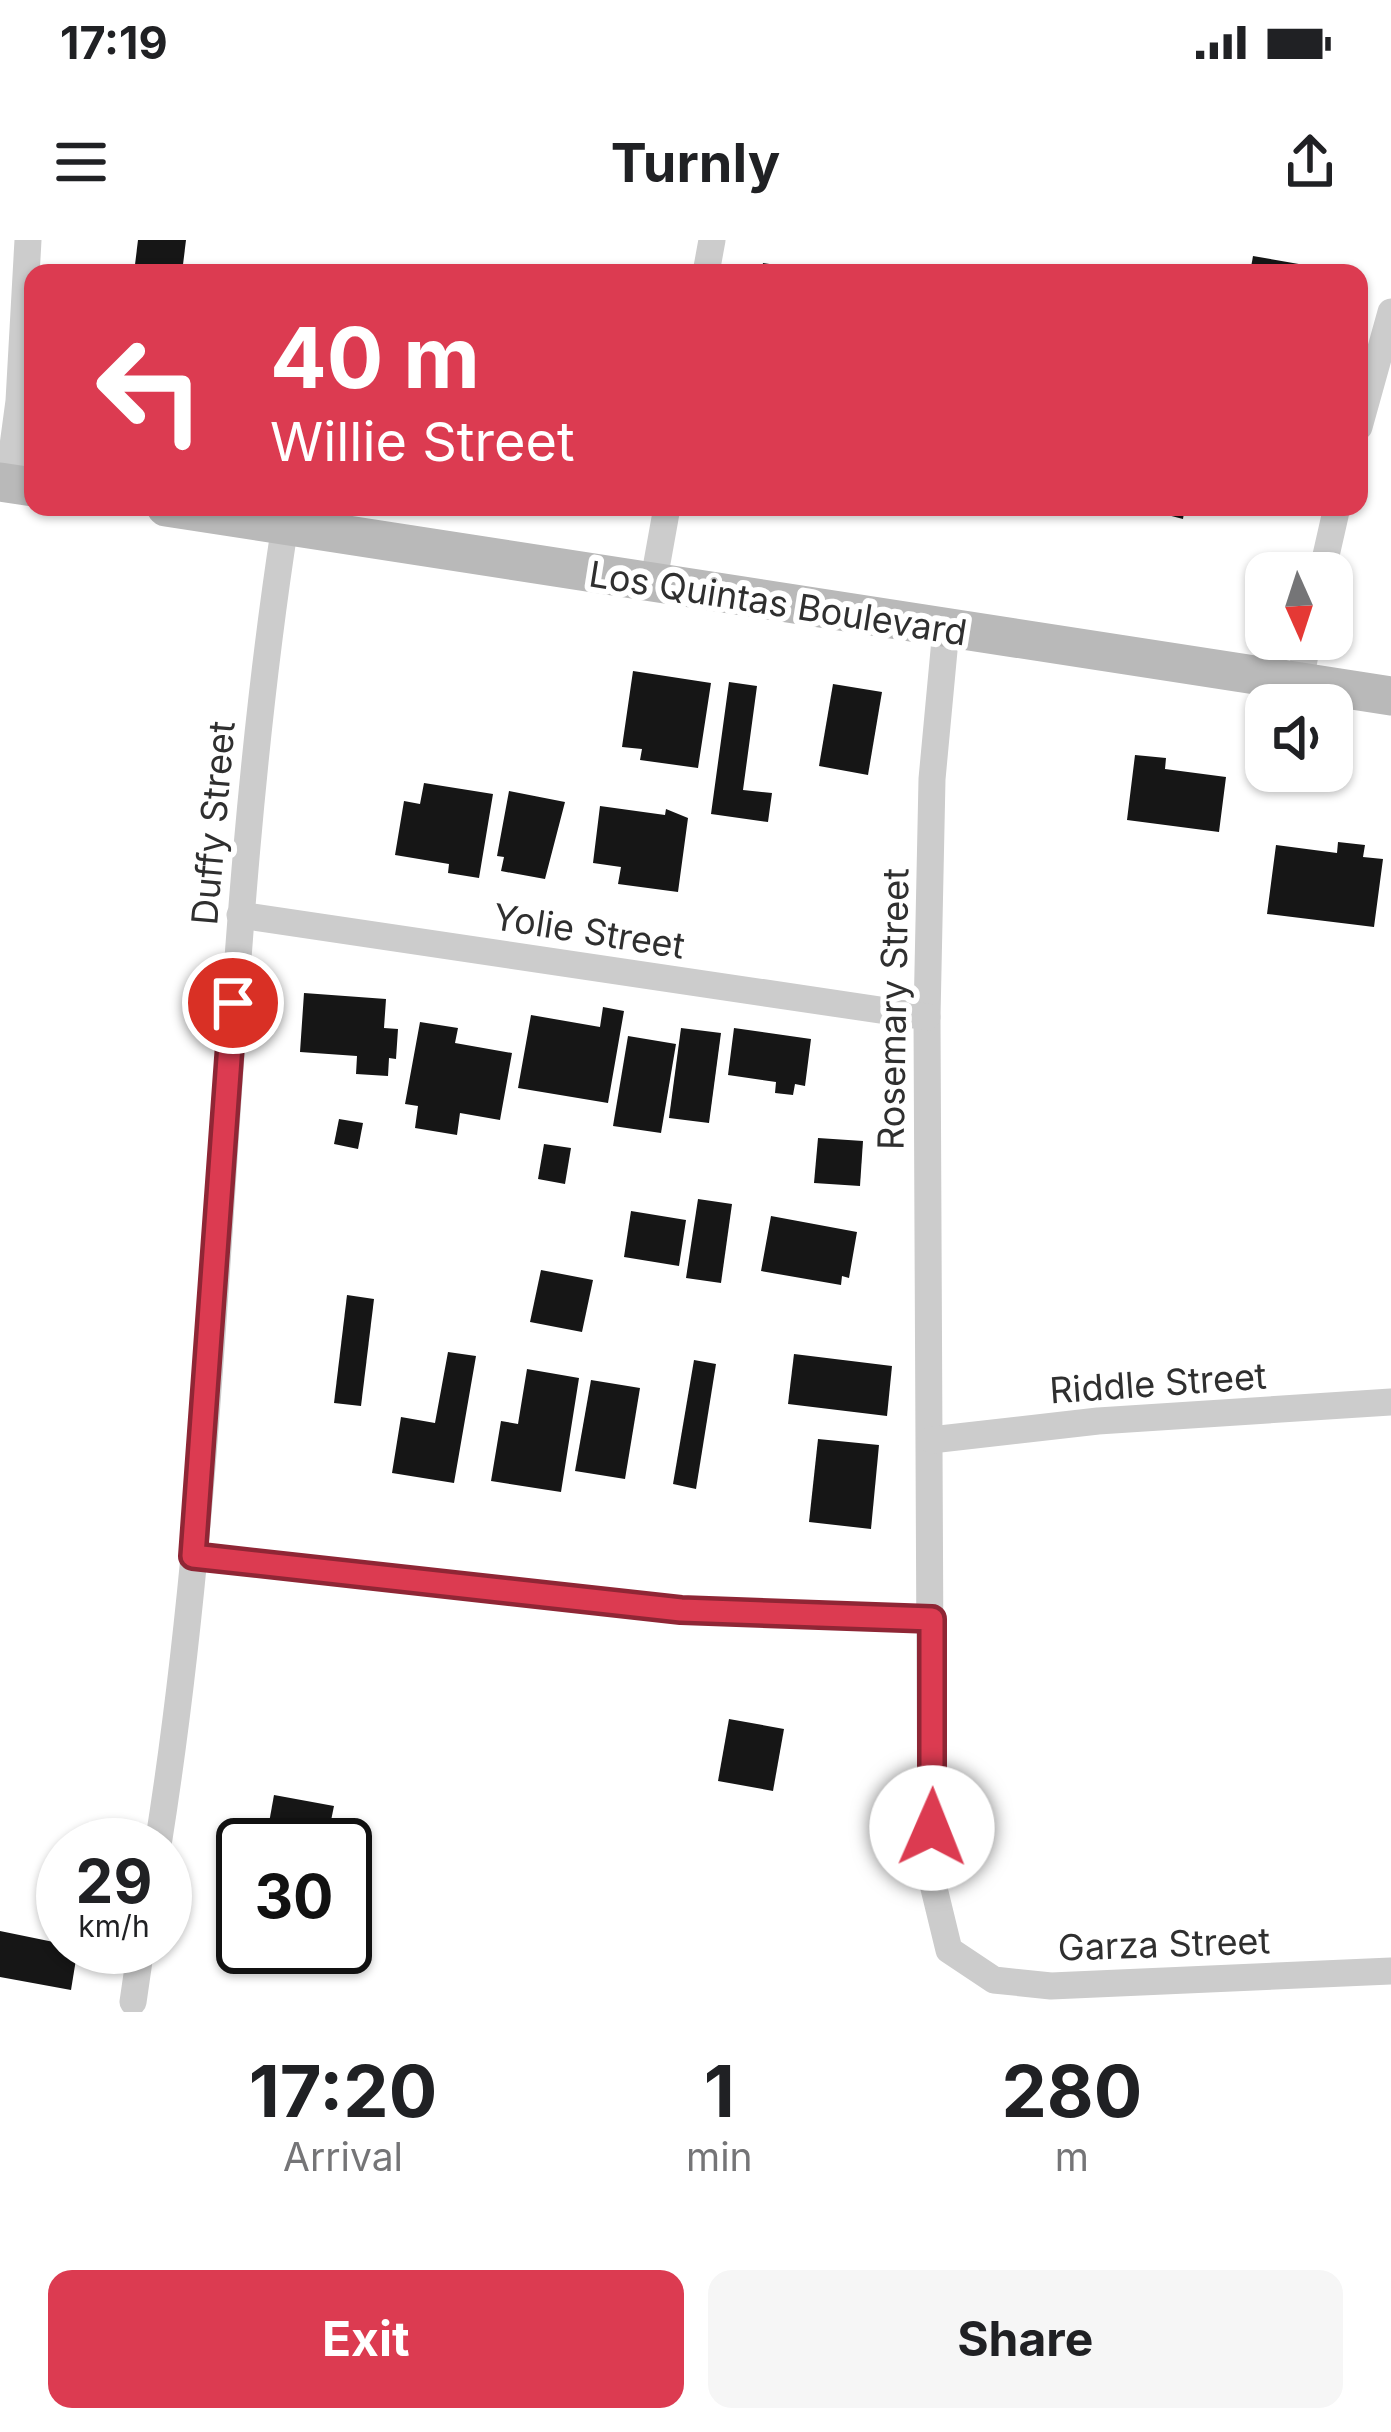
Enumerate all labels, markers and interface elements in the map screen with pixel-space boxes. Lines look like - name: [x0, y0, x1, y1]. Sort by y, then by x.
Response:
- text: 17:19: [60, 15, 168, 70]
- icon: menu: [48, 129, 114, 195]
- icon: share: [1277, 129, 1343, 195]
- text: Turnly: [611, 130, 780, 195]
- text: 40 m: [270, 307, 480, 408]
- icon: left: [72, 312, 228, 468]
- text: Willie Street: [270, 409, 575, 474]
- street label: Los Quintas Boulevard: [586, 551, 970, 655]
- north arrow: [1245, 552, 1353, 660]
- map controls: [1245, 552, 1353, 792]
- button: sound: [1245, 684, 1353, 792]
- street label: Duffy Street: [182, 719, 244, 927]
- street label: Rosemary Street: [869, 867, 917, 1150]
- street label: Yolie Street: [490, 894, 688, 968]
- pin: [182, 952, 284, 1054]
- icon: arrive: [200, 970, 266, 1036]
- street label: Riddle Street: [1048, 1353, 1268, 1413]
- position arrow: [869, 1765, 995, 1891]
- speed limit sign: 30: [216, 1818, 372, 1974]
- text: 29: [76, 1845, 152, 1917]
- text: km/h: [78, 1908, 150, 1944]
- street label: Garza Street: [1057, 1918, 1271, 1970]
- text: 17:20: [249, 2047, 437, 2134]
- text: 1: [704, 2047, 735, 2134]
- text: 280: [1001, 2047, 1142, 2134]
- text: Arrival: [283, 2133, 403, 2180]
- text: min: [686, 2133, 753, 2180]
- text: m: [1055, 2133, 1089, 2180]
- button: Exit: [48, 2270, 684, 2408]
- button: Share: [708, 2270, 1343, 2408]

